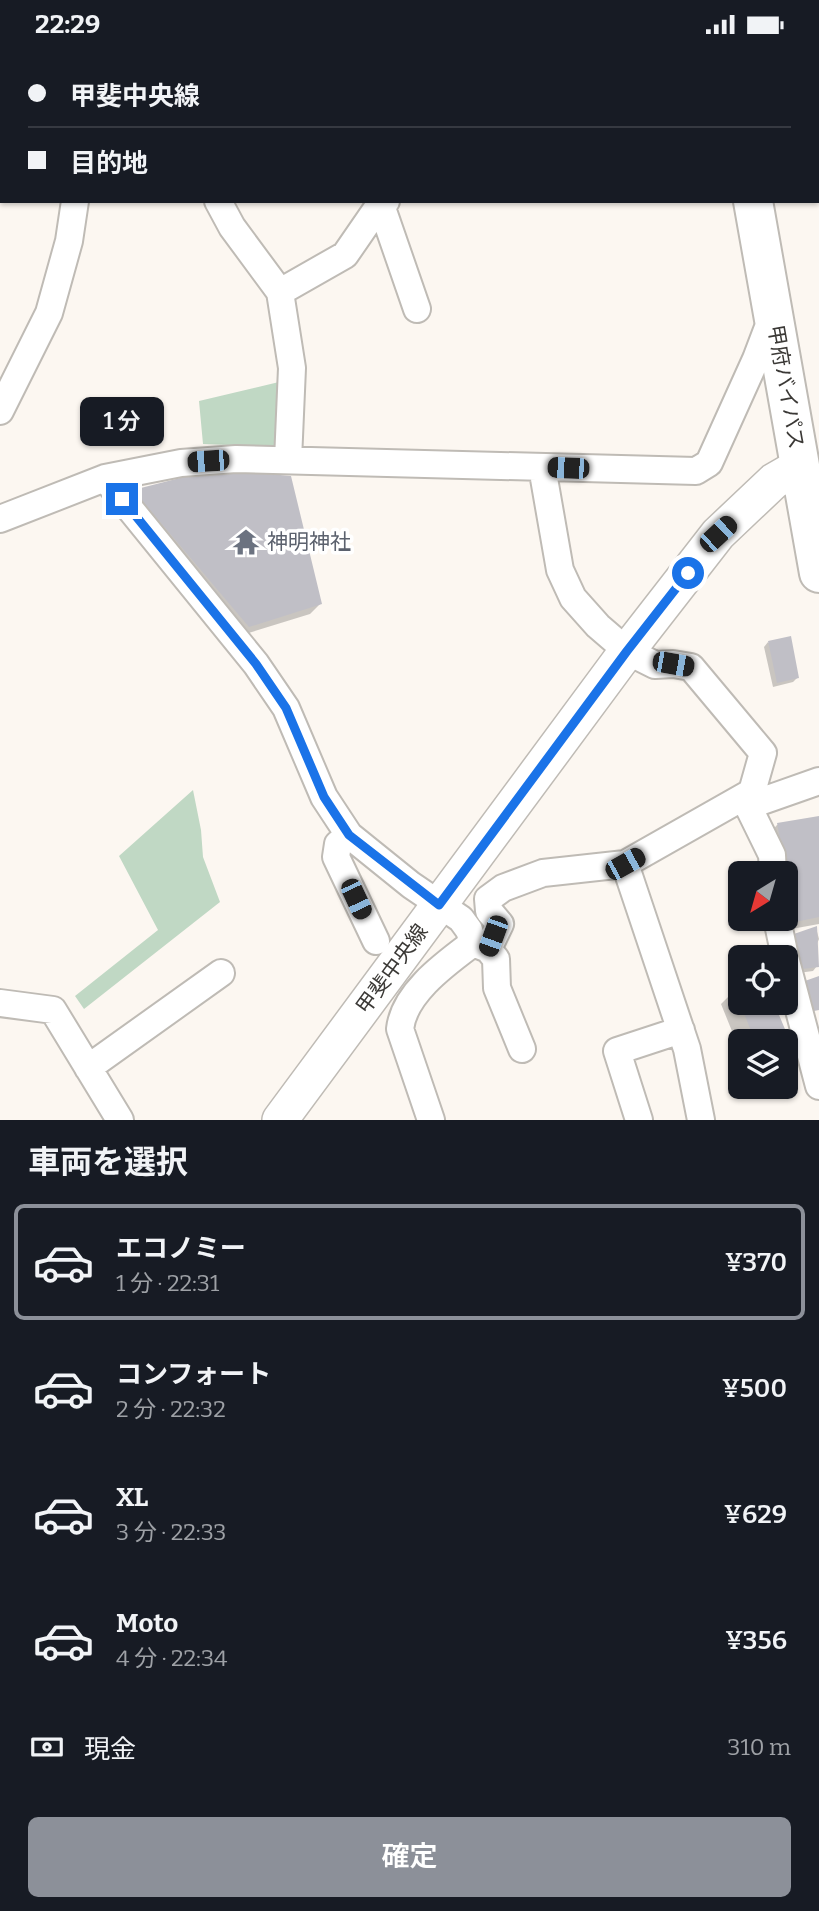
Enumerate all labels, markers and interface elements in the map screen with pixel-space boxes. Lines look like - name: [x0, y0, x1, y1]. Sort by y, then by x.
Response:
- text: 22:29: [35, 9, 100, 40]
- text: 甲斐中央線: [70, 81, 200, 112]
- text: 目的地: [70, 148, 148, 179]
- street label: 甲府バイパス: [762, 323, 810, 451]
- callout: 1 分: [80, 398, 164, 447]
- text: 1 分: [103, 407, 141, 435]
- car: [187, 449, 230, 473]
- car: [547, 457, 590, 479]
- route end: [106, 483, 138, 515]
- car: [696, 512, 741, 556]
- temple icon: 神明神社: [231, 527, 261, 557]
- place label: 神明神社: [267, 529, 351, 555]
- route start: [672, 557, 704, 589]
- car: [651, 650, 696, 678]
- car: [602, 845, 649, 883]
- north arrow: [728, 861, 798, 931]
- map controls: [728, 861, 798, 1099]
- car: [338, 876, 375, 922]
- car: [476, 913, 511, 959]
- street label: 甲斐中央線: [351, 919, 433, 1019]
- button: locate: [728, 945, 798, 1015]
- button: layers: [728, 1029, 798, 1099]
- text: 車両を選択: [28, 1143, 188, 1181]
- icon: car: [32, 1231, 95, 1294]
- text: エコノミー: [116, 1233, 246, 1264]
- text: ¥370: [725, 1247, 787, 1278]
- text: 1 分 · 22:31: [116, 1269, 219, 1297]
- icon: car: [32, 1357, 95, 1420]
- text: コンフォート: [116, 1359, 271, 1390]
- text: ¥500: [722, 1373, 787, 1404]
- text: 2 分 · 22:32: [116, 1395, 226, 1423]
- text: XL: [116, 1482, 148, 1513]
- icon: car: [32, 1483, 95, 1546]
- text: ¥629: [724, 1499, 787, 1530]
- text: 3 分 · 22:33: [116, 1518, 226, 1546]
- text: Moto: [116, 1608, 178, 1639]
- icon: car: [32, 1609, 95, 1672]
- text: ¥356: [725, 1625, 787, 1656]
- text: 4 分 · 22:34: [116, 1644, 228, 1672]
- icon: cash: [28, 1728, 66, 1766]
- text: 310 m: [727, 1733, 791, 1761]
- text: 現金: [84, 1734, 136, 1765]
- button: 確定: [28, 1817, 791, 1897]

